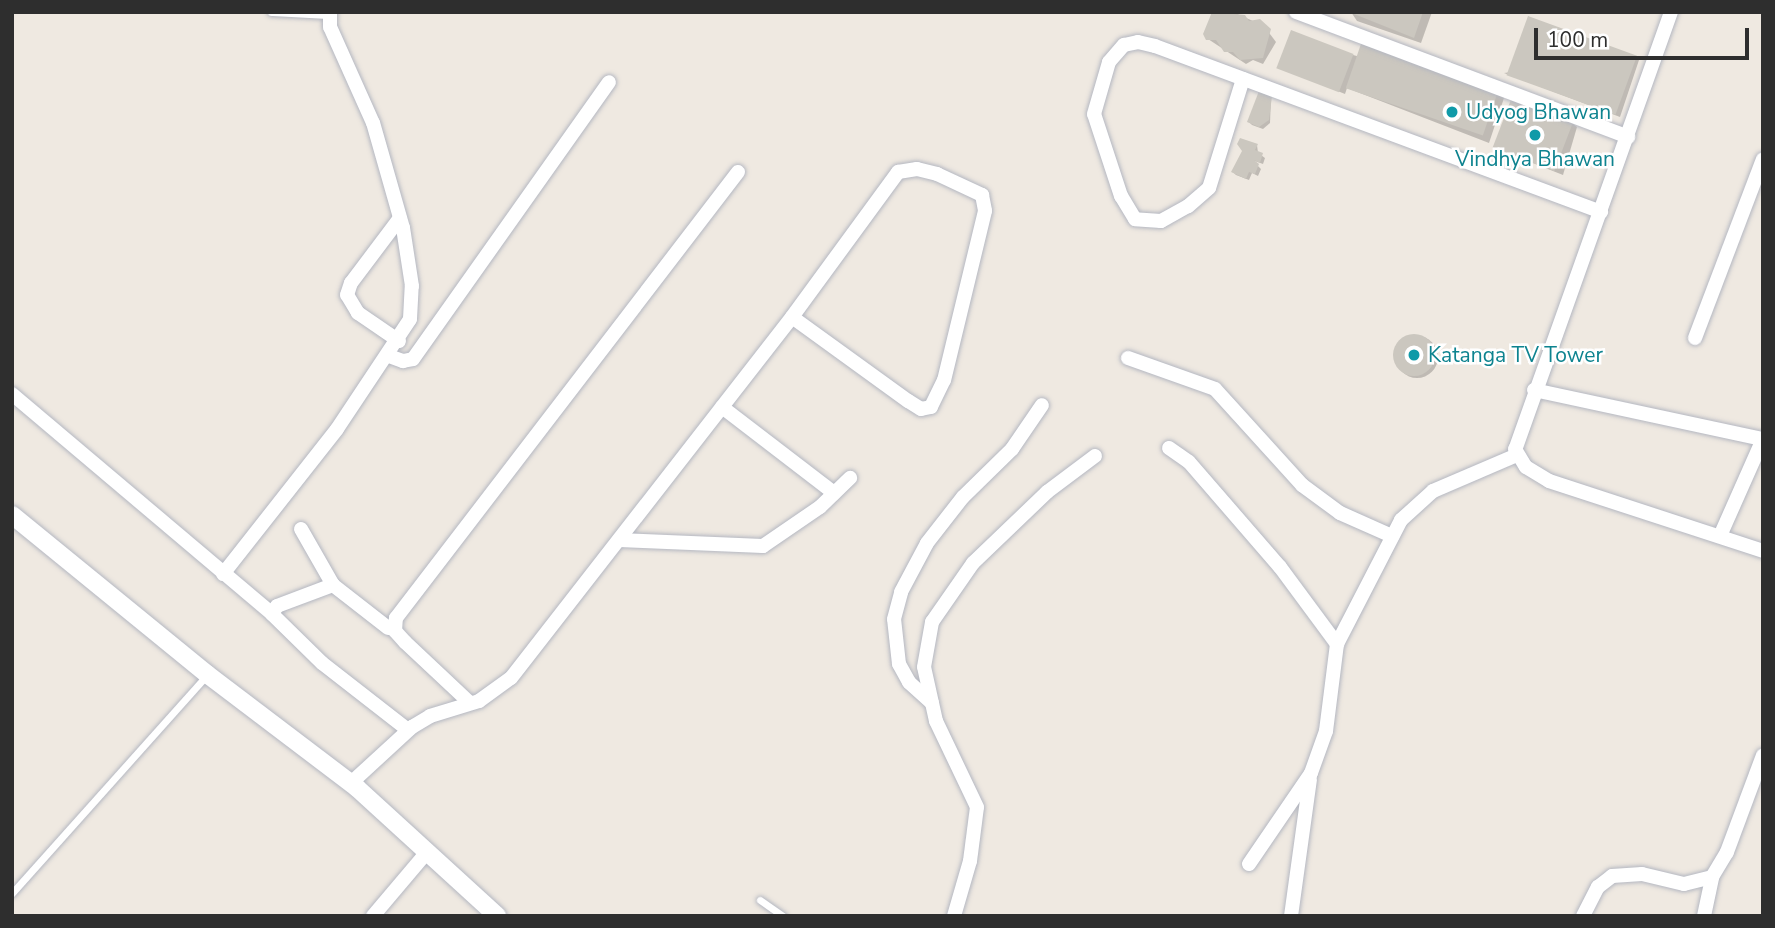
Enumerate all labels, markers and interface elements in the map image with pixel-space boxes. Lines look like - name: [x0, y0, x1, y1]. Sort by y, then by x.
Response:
- scale bar: [1537, 14, 1752, 58]
- text: 100 m: [1547, 26, 1608, 54]
- place label: Udyog Bhawan: [1466, 99, 1611, 125]
- marker: Udyog Bhawan: [1444, 104, 1460, 120]
- marker: Vindhya Bhawan: [1527, 127, 1543, 143]
- place label: Vindhya Bhawan: [1455, 146, 1615, 172]
- place label: Katanga TV Tower: [1428, 342, 1603, 368]
- marker: Katanga TV Tower: [1406, 347, 1422, 363]

